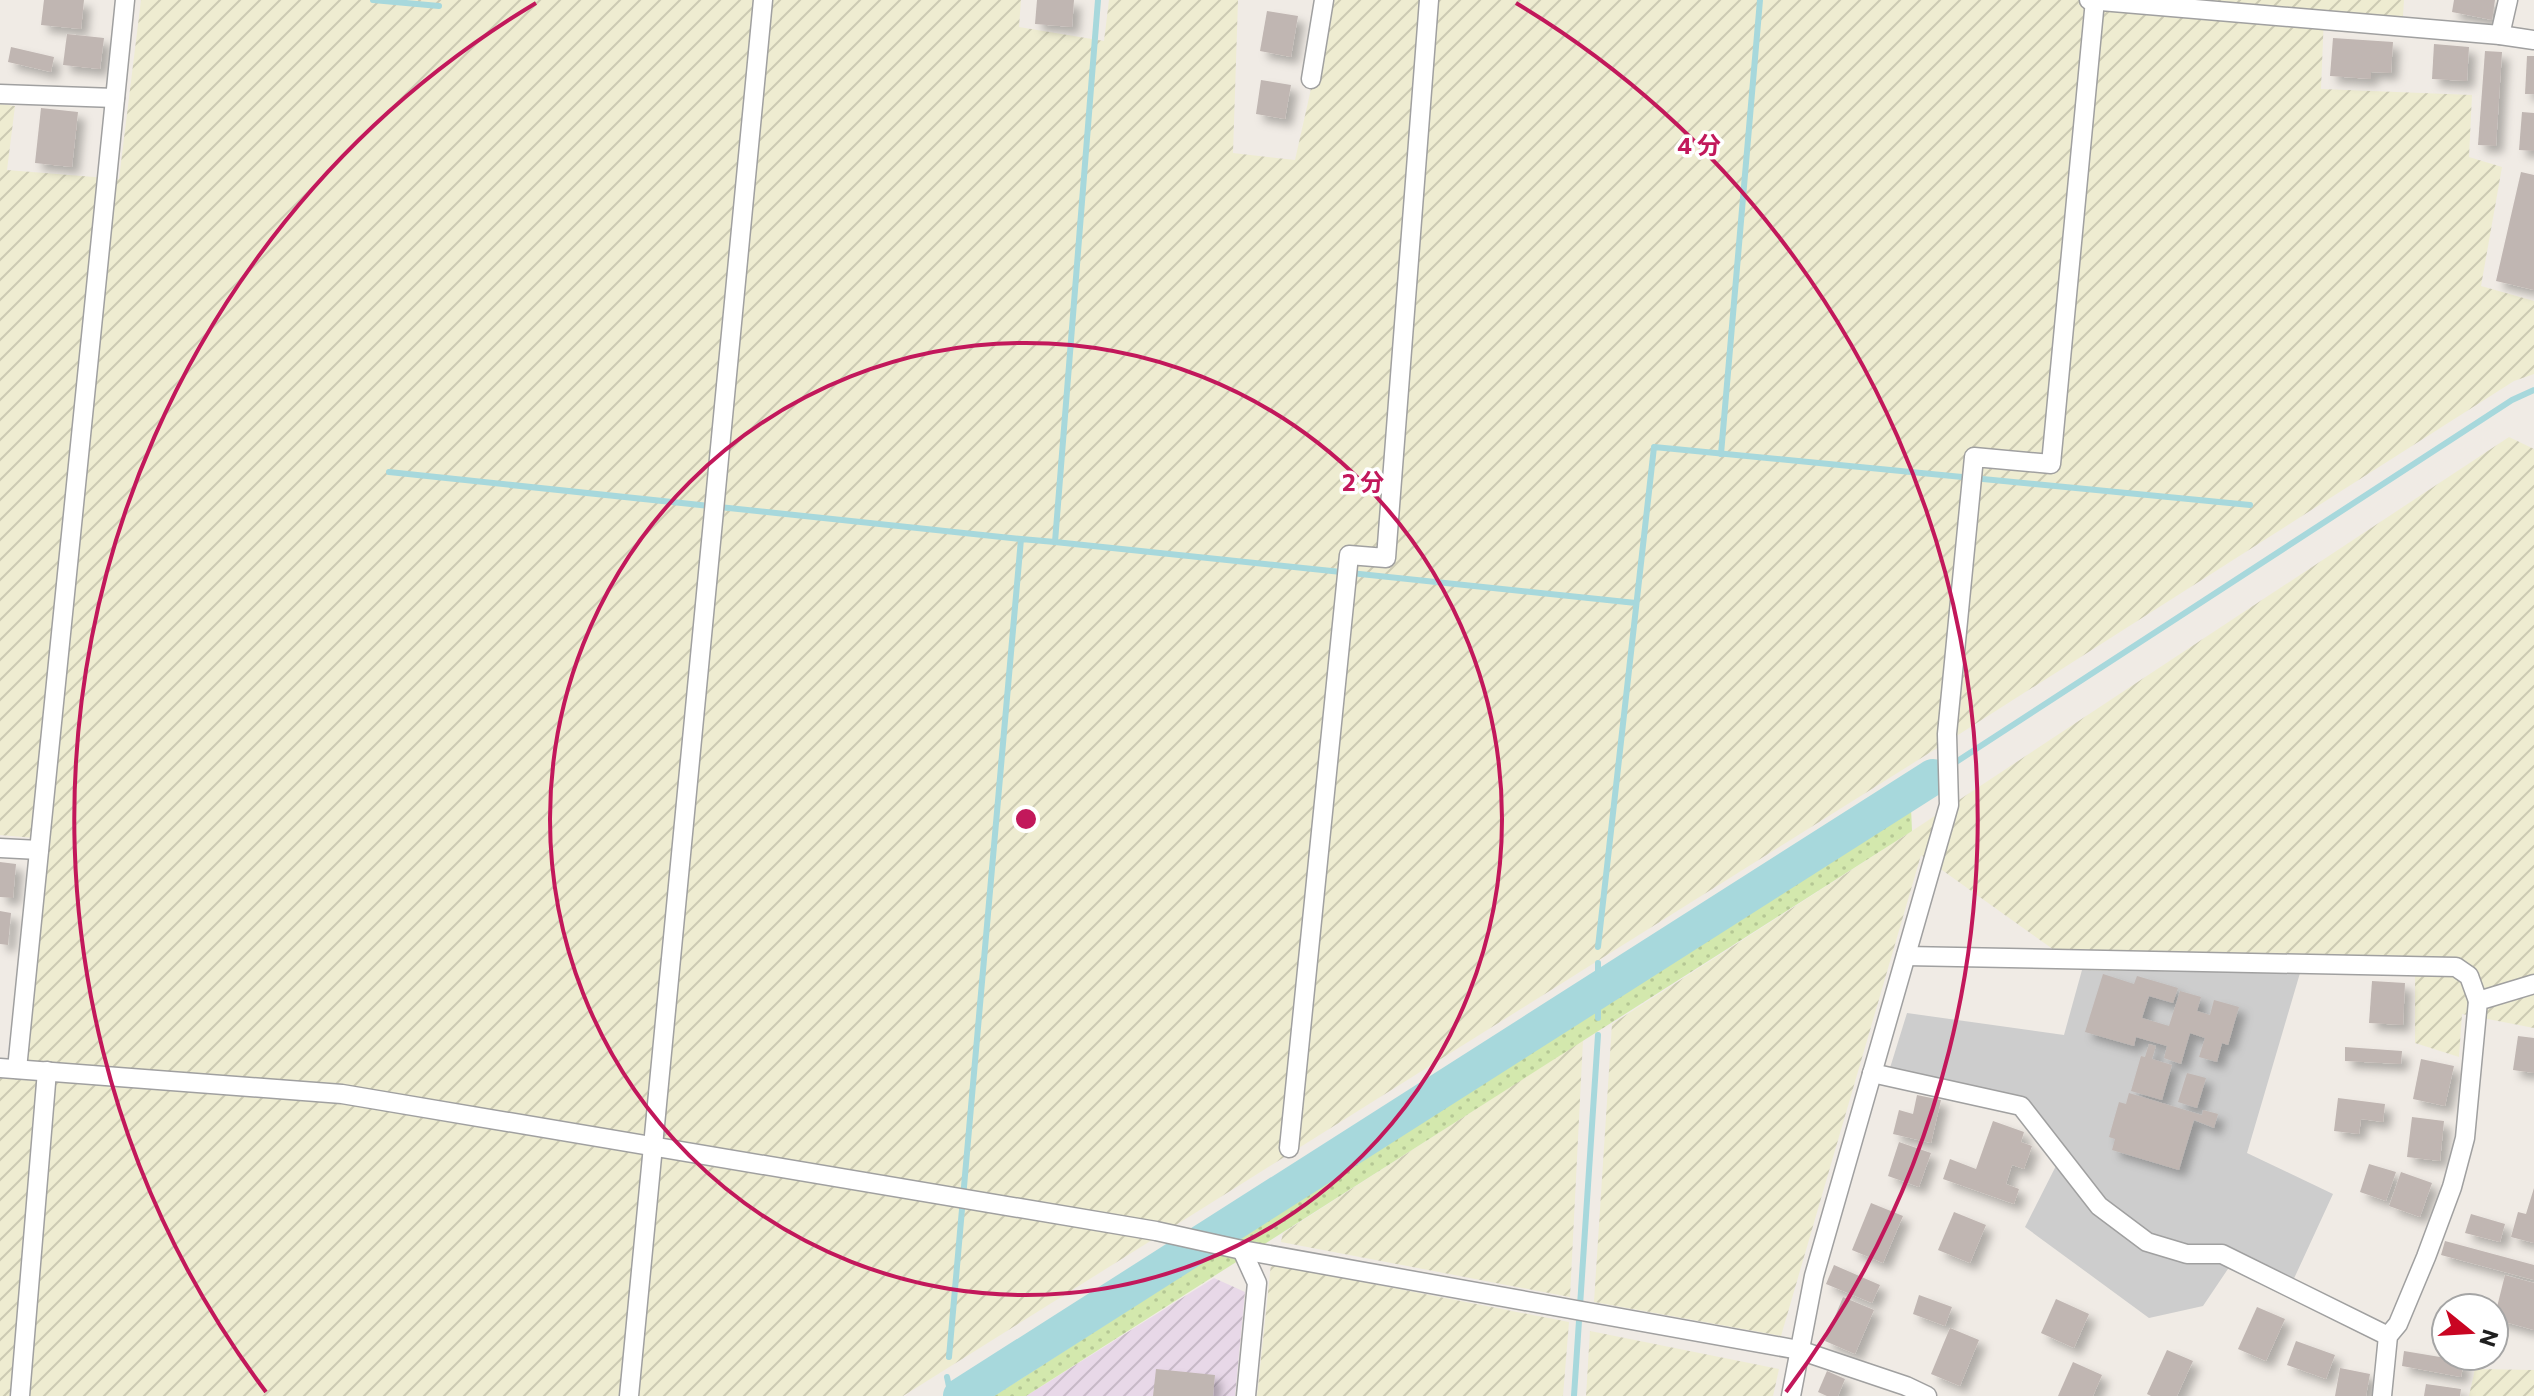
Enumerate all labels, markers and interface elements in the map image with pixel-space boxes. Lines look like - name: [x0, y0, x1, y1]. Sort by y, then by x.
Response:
- text: 4 分: [1677, 130, 1721, 159]
- text: 2 分: [1342, 467, 1384, 496]
- centre of rings: [1012, 805, 1040, 833]
- north arrow: [2430, 1292, 2510, 1372]
- text: N: [2474, 1326, 2505, 1350]

